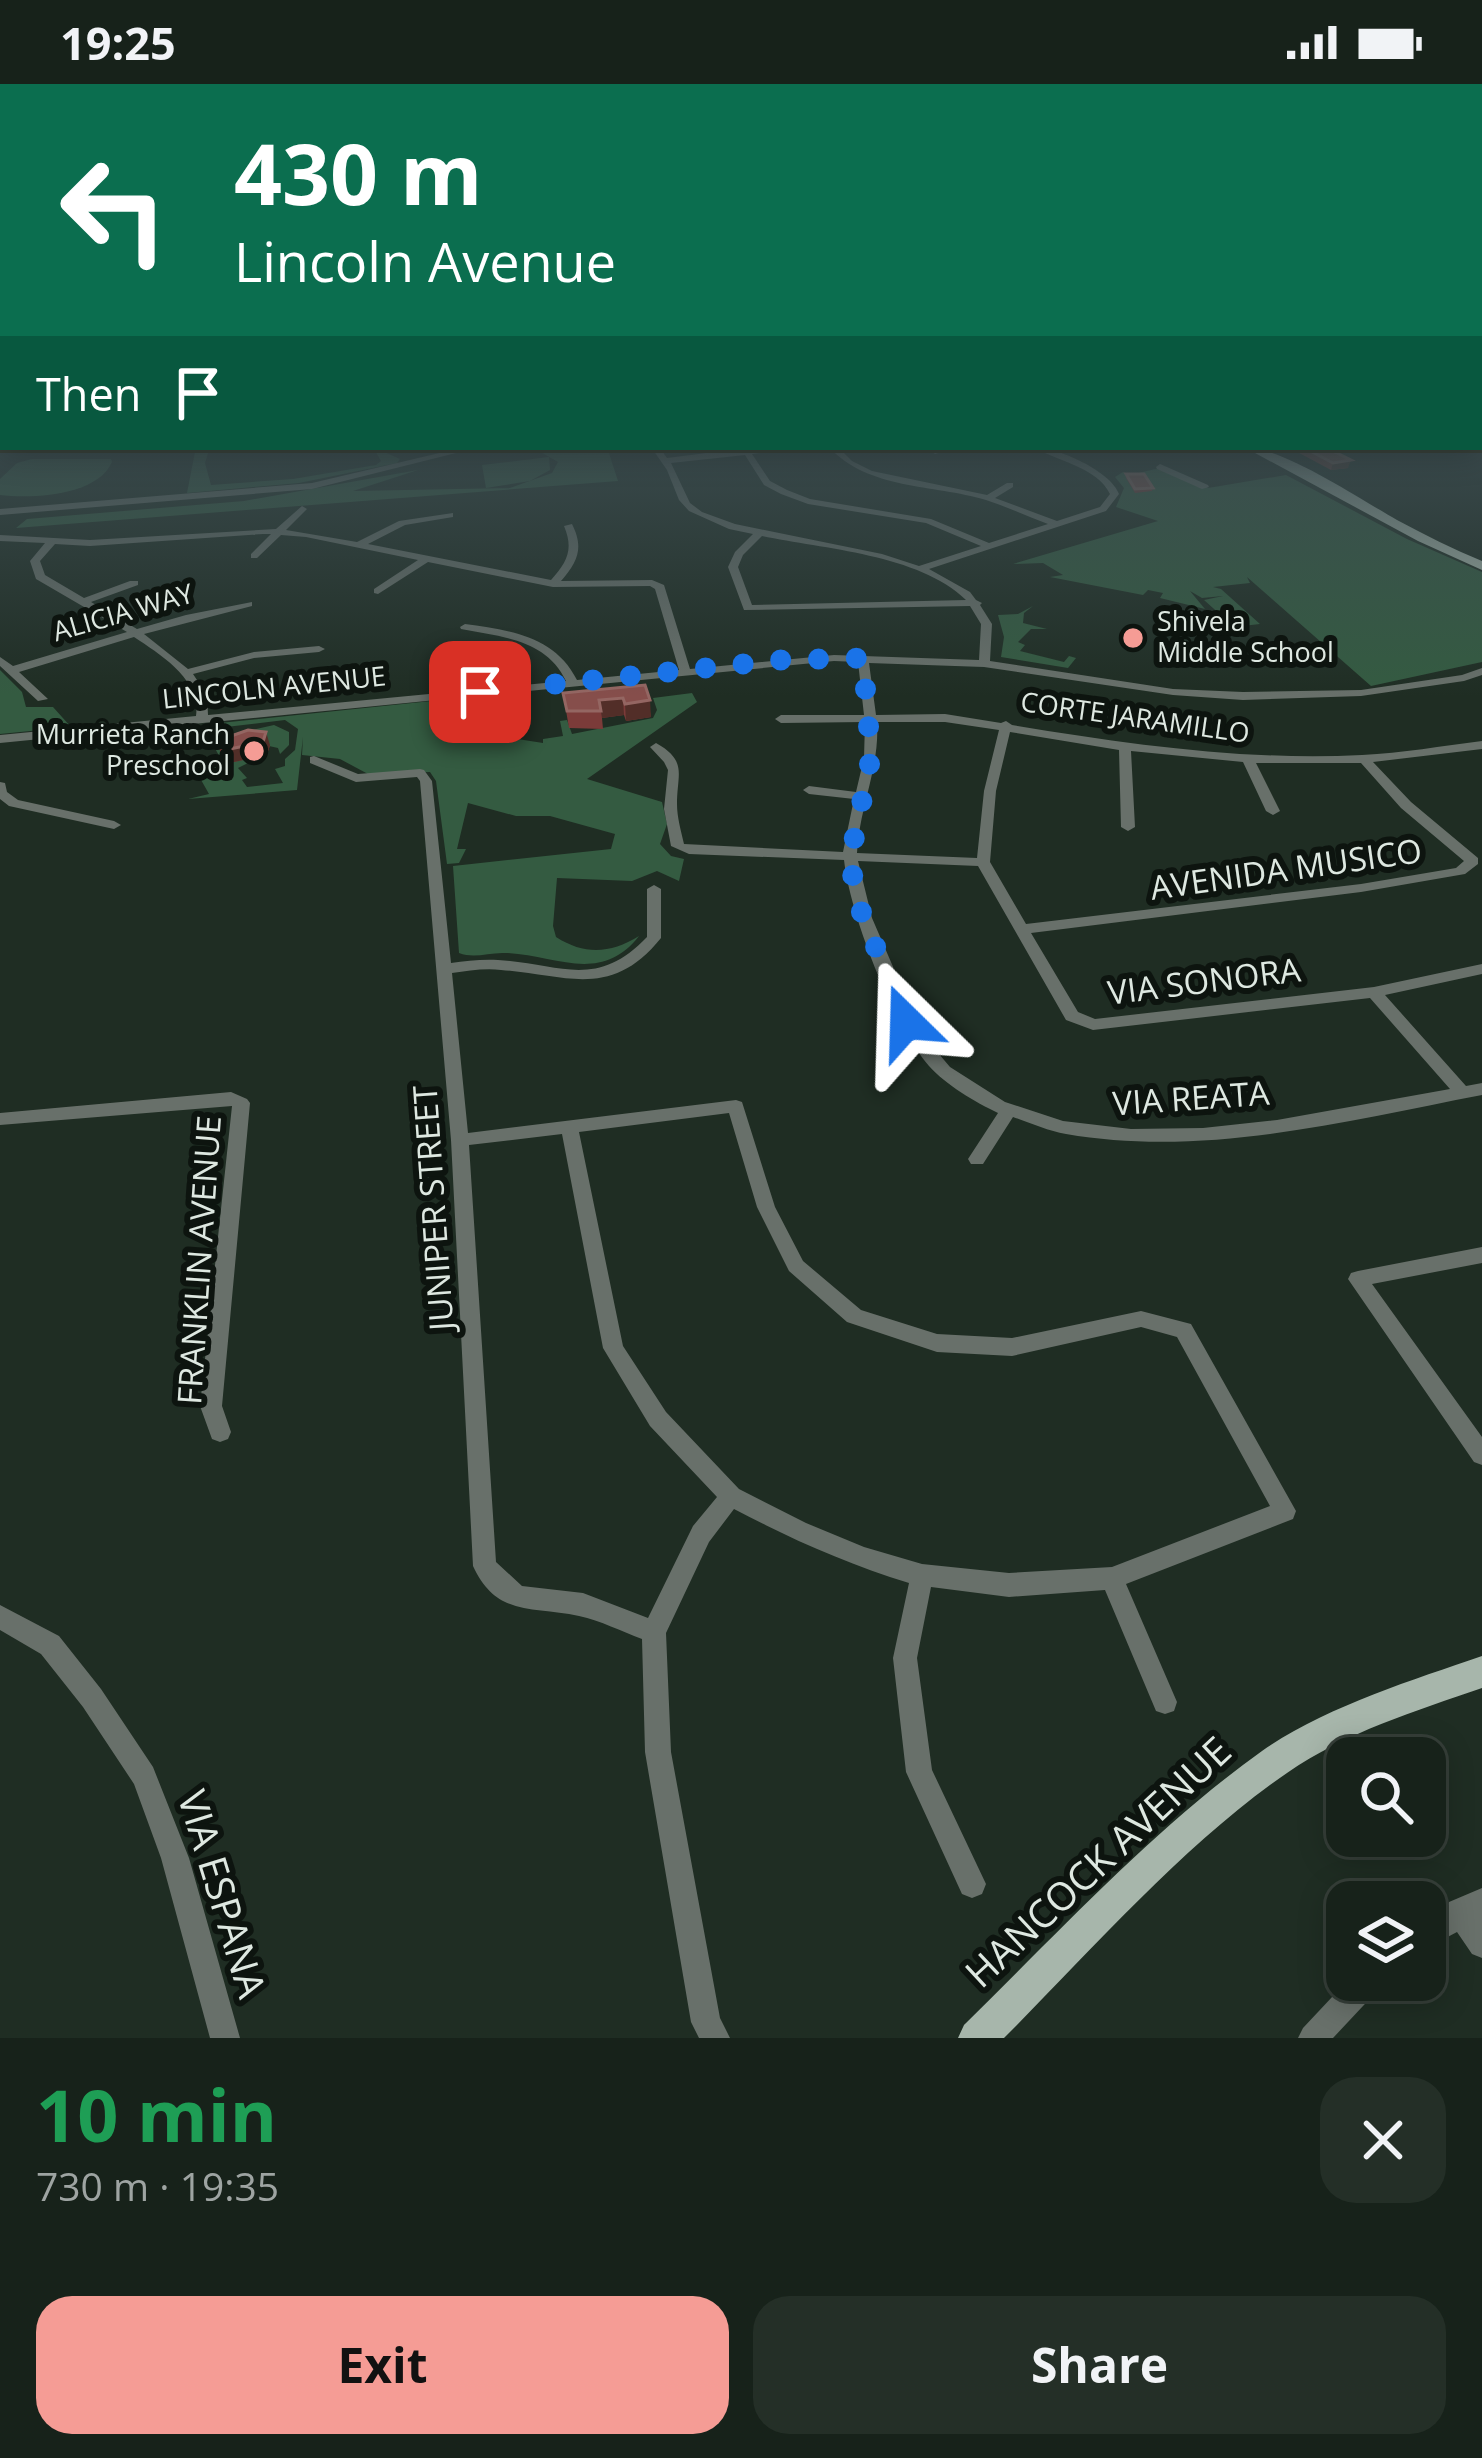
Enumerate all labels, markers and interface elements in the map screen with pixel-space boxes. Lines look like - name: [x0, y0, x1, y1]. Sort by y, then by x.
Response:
- text: 19:25: [60, 12, 176, 73]
- text: 430 m: [234, 115, 482, 230]
- icon: left: [36, 132, 192, 288]
- text: Lincoln Avenue: [234, 224, 616, 298]
- icon: arrive: [165, 360, 231, 426]
- text: Then: [36, 363, 141, 424]
- street label: ALICIA WAY: [48, 574, 198, 649]
- place label: Shivela Middle School: [1157, 602, 1334, 670]
- marker: Shivela Middle School: [1120, 625, 1146, 651]
- pin: [429, 641, 531, 743]
- street label: LINCOLN AVENUE: [160, 656, 387, 717]
- icon: arrive: [447, 659, 513, 725]
- street label: CORTE JARAMILLO: [1018, 682, 1252, 751]
- place label: Murrieta Ranch Preschool: [36, 715, 230, 783]
- marker: Murrieta Ranch Preschool: [241, 738, 267, 764]
- street label: AVENIDA MUSICO: [1147, 827, 1425, 910]
- street label: VIA SONORA: [1105, 946, 1303, 1015]
- position arrow: [843, 959, 969, 1085]
- street label: VIA REATA: [1111, 1070, 1271, 1125]
- street label: JUNIPER STREET: [401, 1084, 464, 1335]
- street label: FRANKLIN AVENUE: [166, 1114, 231, 1406]
- street label: HANCOCK AVENUE: [953, 1724, 1241, 1998]
- map controls: [1326, 1737, 1446, 2001]
- button: search: [1326, 1737, 1446, 1857]
- street label: VIA ESPANA: [167, 1783, 280, 2004]
- button: layers: [1326, 1881, 1446, 2001]
- text: 10 min: [36, 2065, 277, 2163]
- button: close: [1320, 2077, 1446, 2203]
- text: 730 m · 19:35: [36, 2159, 279, 2212]
- button: Exit: [36, 2296, 729, 2434]
- button: Share: [753, 2296, 1446, 2434]

